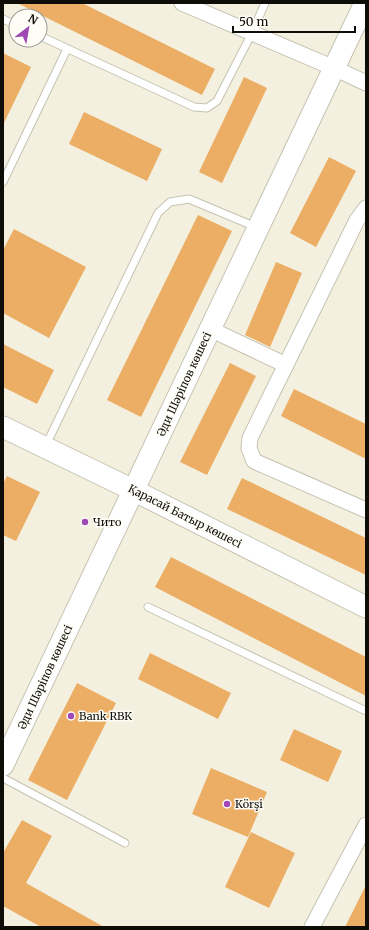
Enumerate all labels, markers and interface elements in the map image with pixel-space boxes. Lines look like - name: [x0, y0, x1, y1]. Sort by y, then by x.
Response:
- north arrow: [8, 8, 48, 48]
- scale bar: [233, 8, 355, 34]
- text: N: [26, 11, 41, 28]
- text: 50 m: [239, 14, 268, 29]
- street label: Әди Шәріпов көшесі: [154, 329, 214, 438]
- street label: Қарасай Батыр көшесі: [126, 481, 244, 551]
- place label: Чито: [93, 515, 122, 529]
- marker: Чито: [80, 517, 90, 527]
- street label: Әди Шәріпов көшесі: [15, 622, 75, 731]
- place label: Bank RBK: [79, 709, 132, 723]
- marker: Bank RBK: [66, 711, 76, 721]
- place label: Körşi: [235, 797, 263, 811]
- marker: Körşi: [222, 799, 232, 809]

